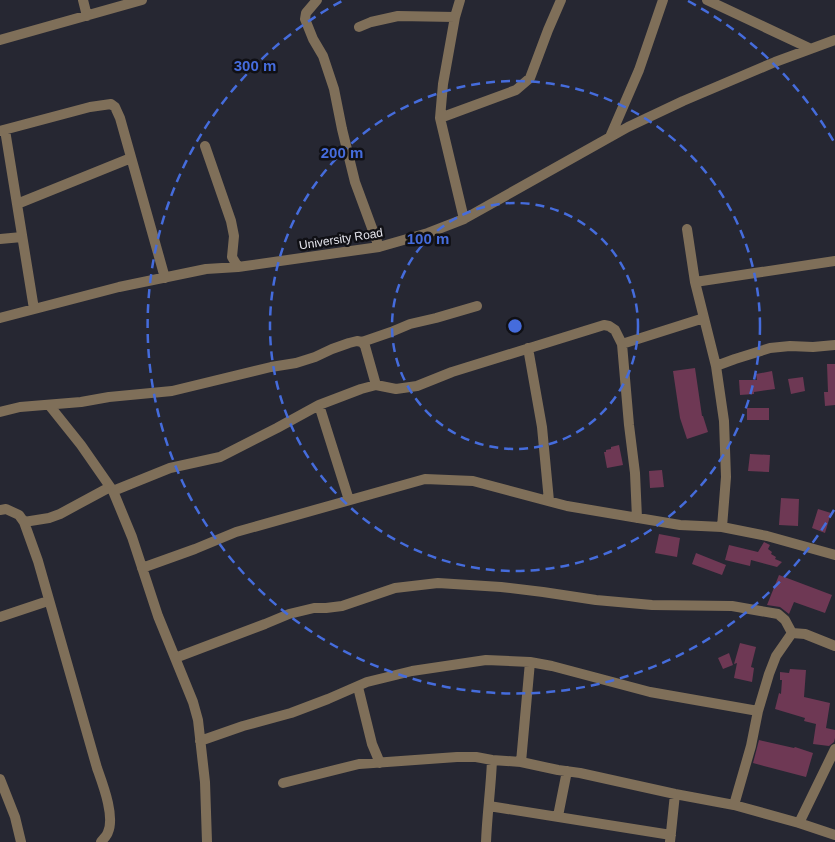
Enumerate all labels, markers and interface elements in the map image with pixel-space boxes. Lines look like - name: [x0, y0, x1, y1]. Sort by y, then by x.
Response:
- text: 300 m: [234, 57, 276, 74]
- text: 200 m: [321, 144, 363, 161]
- street label: University Road: [298, 225, 384, 253]
- text: 100 m: [407, 230, 449, 247]
- centre of rings: [506, 317, 524, 335]

